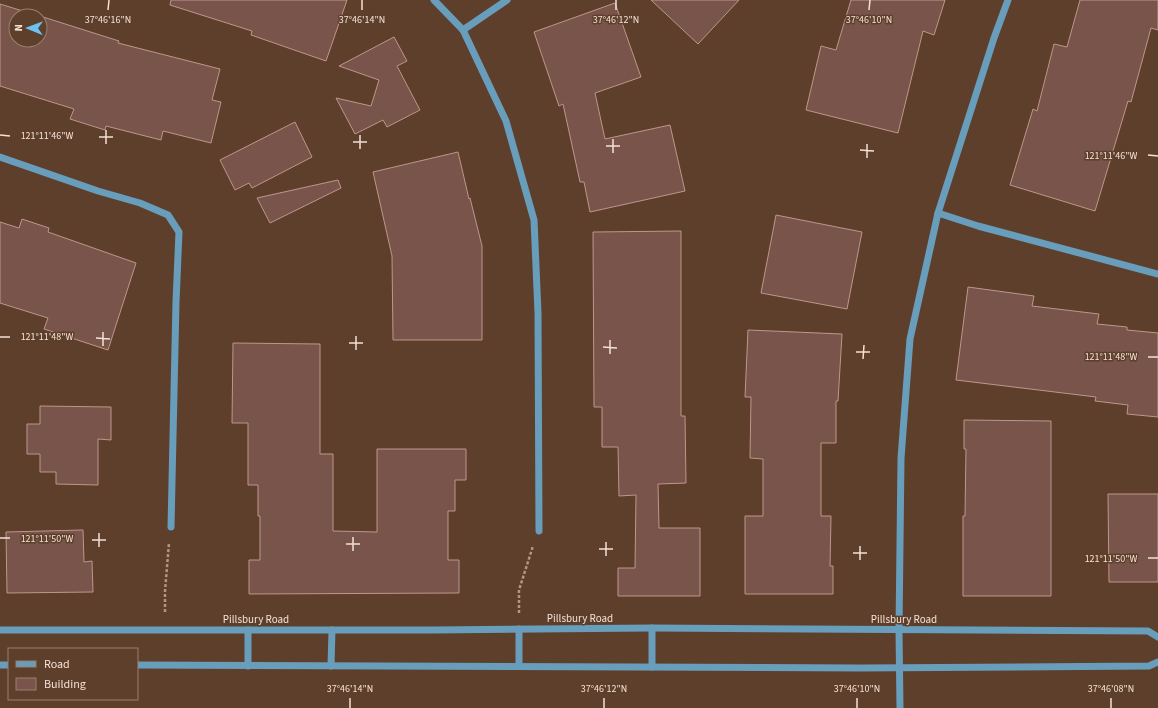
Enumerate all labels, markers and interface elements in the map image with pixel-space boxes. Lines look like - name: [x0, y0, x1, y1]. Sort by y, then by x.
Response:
- north arrow: [8, 8, 48, 48]
- text: 37°46'16"N: [85, 13, 131, 27]
- text: 37°46'14"N: [339, 13, 385, 27]
- text: 37°46'12"N: [593, 13, 639, 27]
- text: 37°46'10"N: [846, 13, 892, 27]
- text: N: [11, 24, 26, 32]
- text: 121°11'46"W: [21, 129, 73, 143]
- text: 121°11'46"W: [1085, 149, 1137, 163]
- text: 121°11'48"W: [21, 330, 73, 344]
- text: 121°11'48"W: [1085, 350, 1137, 364]
- text: 121°11'50"W: [21, 532, 73, 546]
- text: 121°11'50"W: [1085, 552, 1137, 566]
- street label: Pillsbury Road: [547, 611, 613, 626]
- street label: Pillsbury Road: [223, 612, 289, 627]
- street label: Pillsbury Road: [871, 612, 937, 627]
- legend: [8, 648, 138, 700]
- text: Road: [44, 656, 70, 673]
- text: Building: [44, 676, 86, 693]
- text: 37°46'14"N: [327, 682, 373, 696]
- text: 37°46'12"N: [581, 682, 627, 696]
- text: 37°46'10"N: [834, 682, 880, 696]
- text: 37°46'08"N: [1088, 682, 1134, 696]

